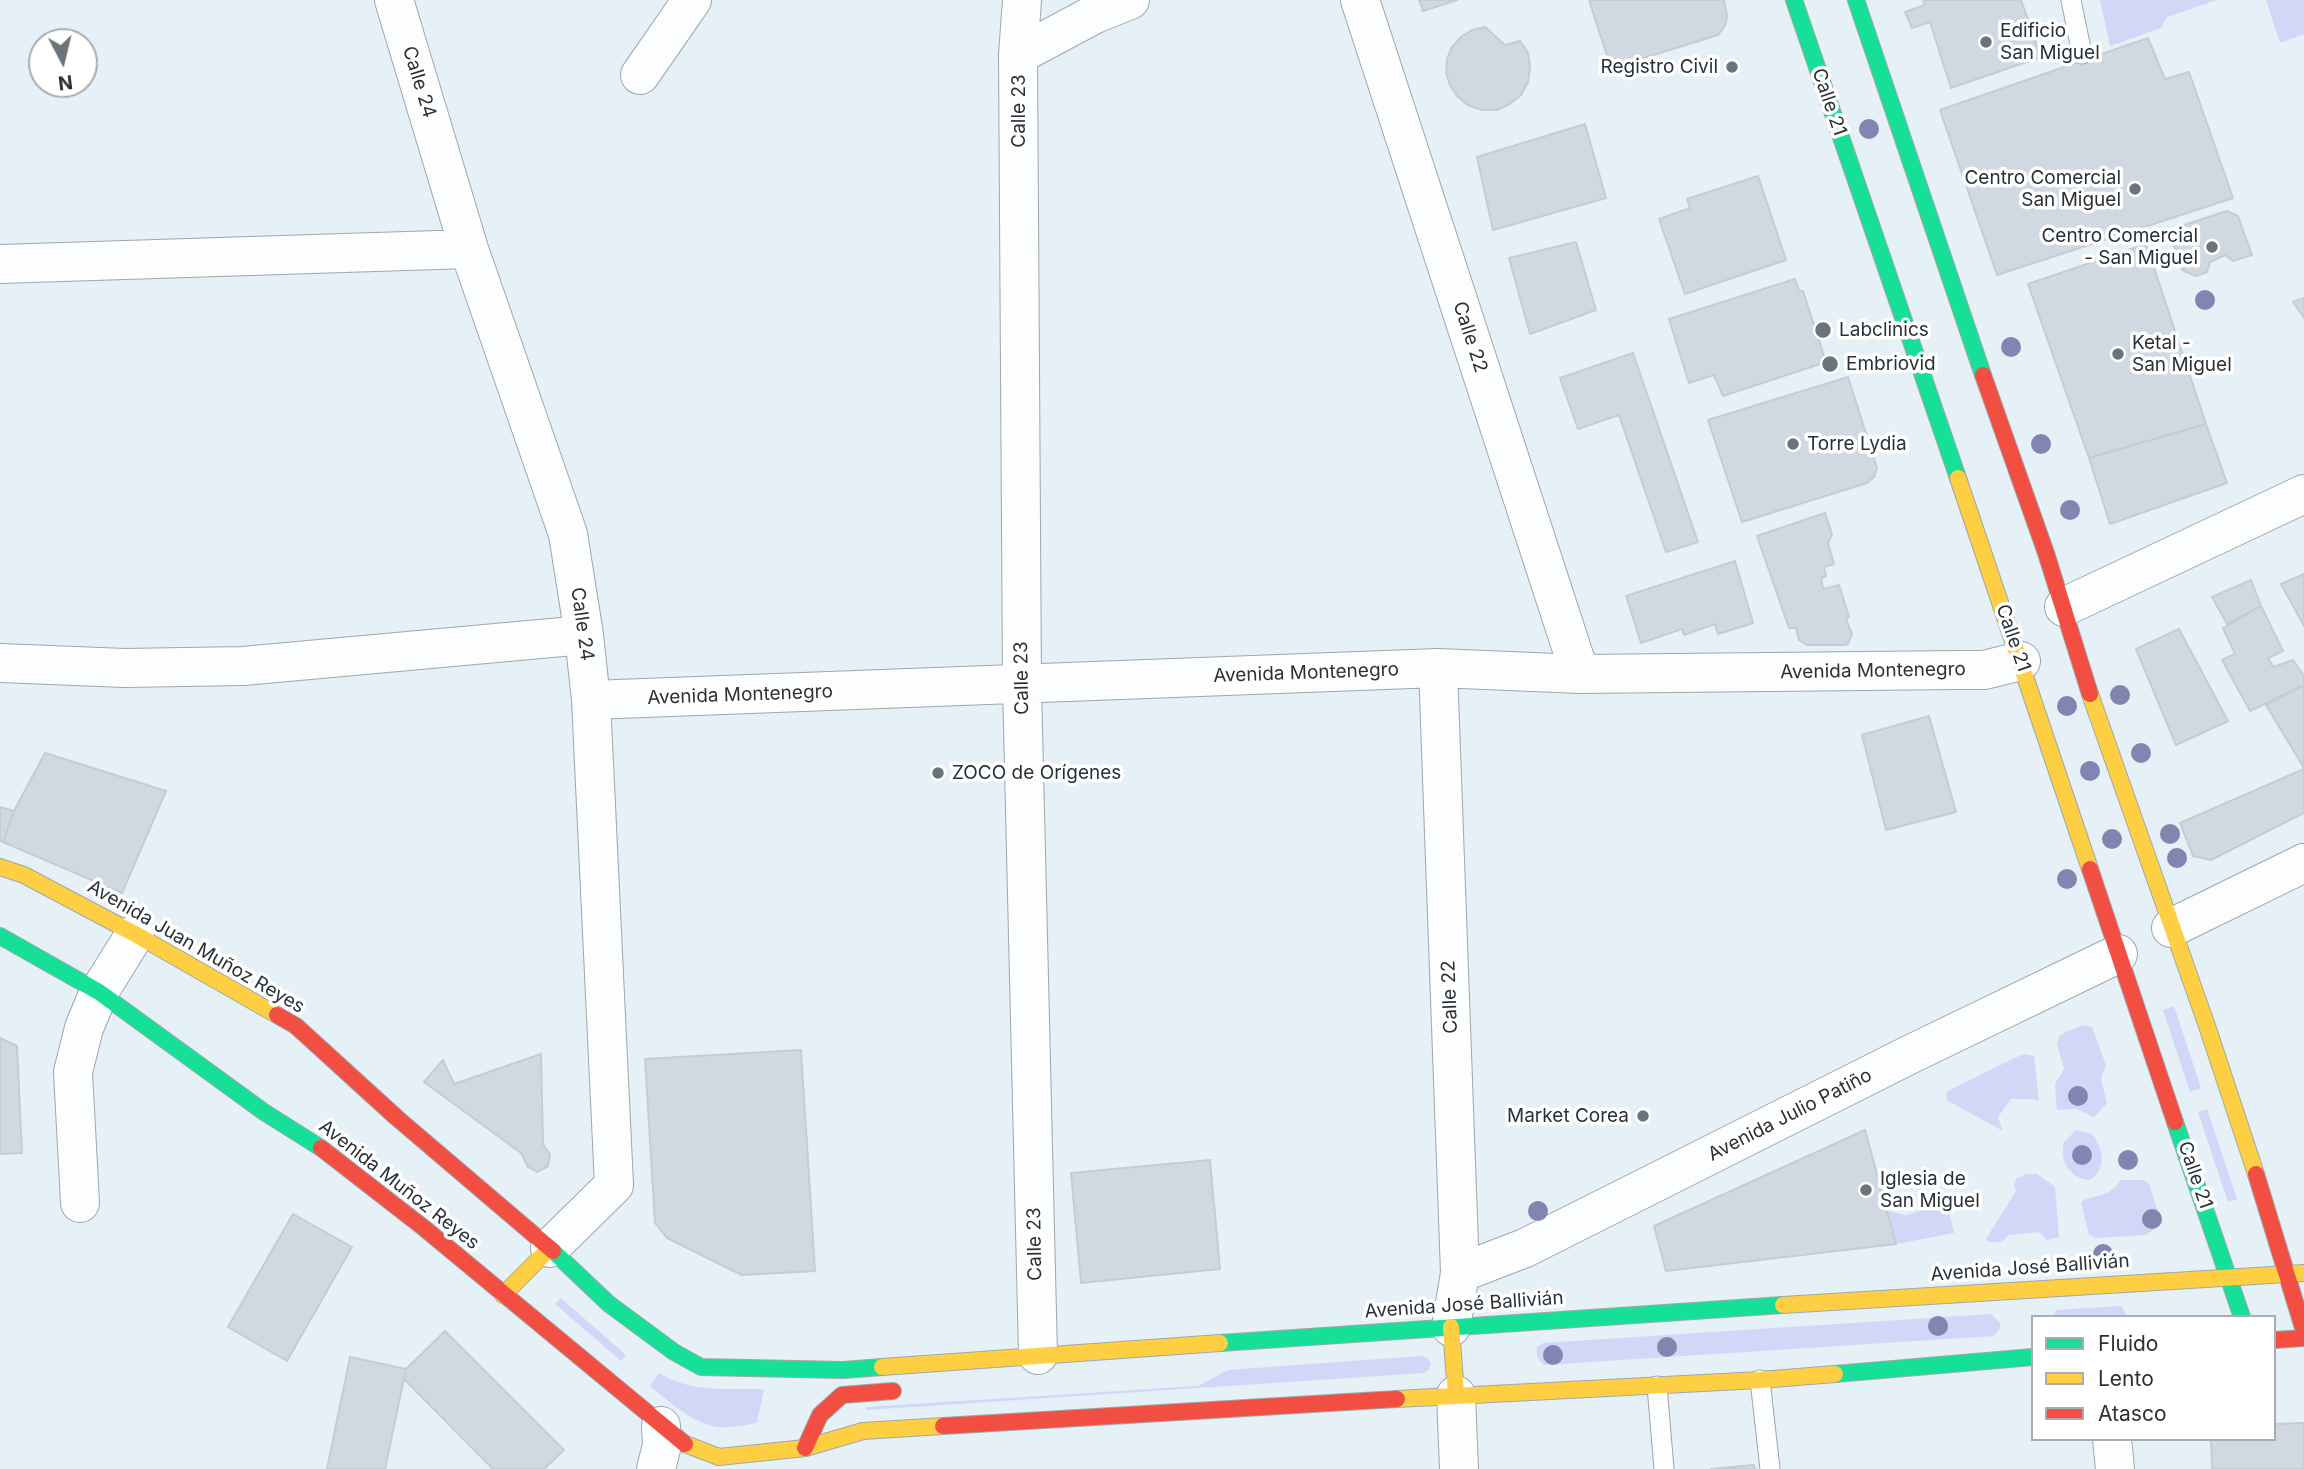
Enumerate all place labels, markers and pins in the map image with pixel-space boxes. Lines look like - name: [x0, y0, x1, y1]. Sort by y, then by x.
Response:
- place label: Edificio San Miguel: [2000, 20, 2100, 64]
- marker: Edificio San Miguel: [1978, 34, 1994, 50]
- place label: Registro Civil: [1601, 56, 1718, 78]
- marker: Registro Civil: [1724, 59, 1740, 75]
- place label: Centro Comercial San Miguel: [1964, 167, 2121, 211]
- marker: Centro Comercial San Miguel: [2127, 181, 2143, 197]
- place label: Centro Comercial - San Miguel: [2041, 225, 2198, 269]
- marker: Centro Comercial - San Miguel: [2204, 239, 2220, 255]
- place label: Labclinics: [1839, 319, 1929, 341]
- marker: Labclinics: [1813, 320, 1833, 340]
- place label: Ketal - San Miguel: [2132, 332, 2232, 376]
- marker: Ketal - San Miguel: [2110, 346, 2126, 362]
- place label: Embriovid: [1846, 353, 1936, 375]
- marker: Embriovid: [1820, 354, 1840, 374]
- place label: Torre Lydia: [1807, 433, 1907, 455]
- marker: Torre Lydia: [1785, 436, 1801, 452]
- place label: ZOCO de Orígenes: [952, 762, 1121, 784]
- marker: ZOCO de Orígenes: [930, 765, 946, 781]
- place label: Market Corea: [1507, 1105, 1629, 1127]
- marker: Market Corea: [1635, 1108, 1651, 1124]
- place label: Iglesia de San Miguel: [1880, 1168, 1980, 1212]
- marker: Iglesia de San Miguel: [1858, 1182, 1874, 1198]

